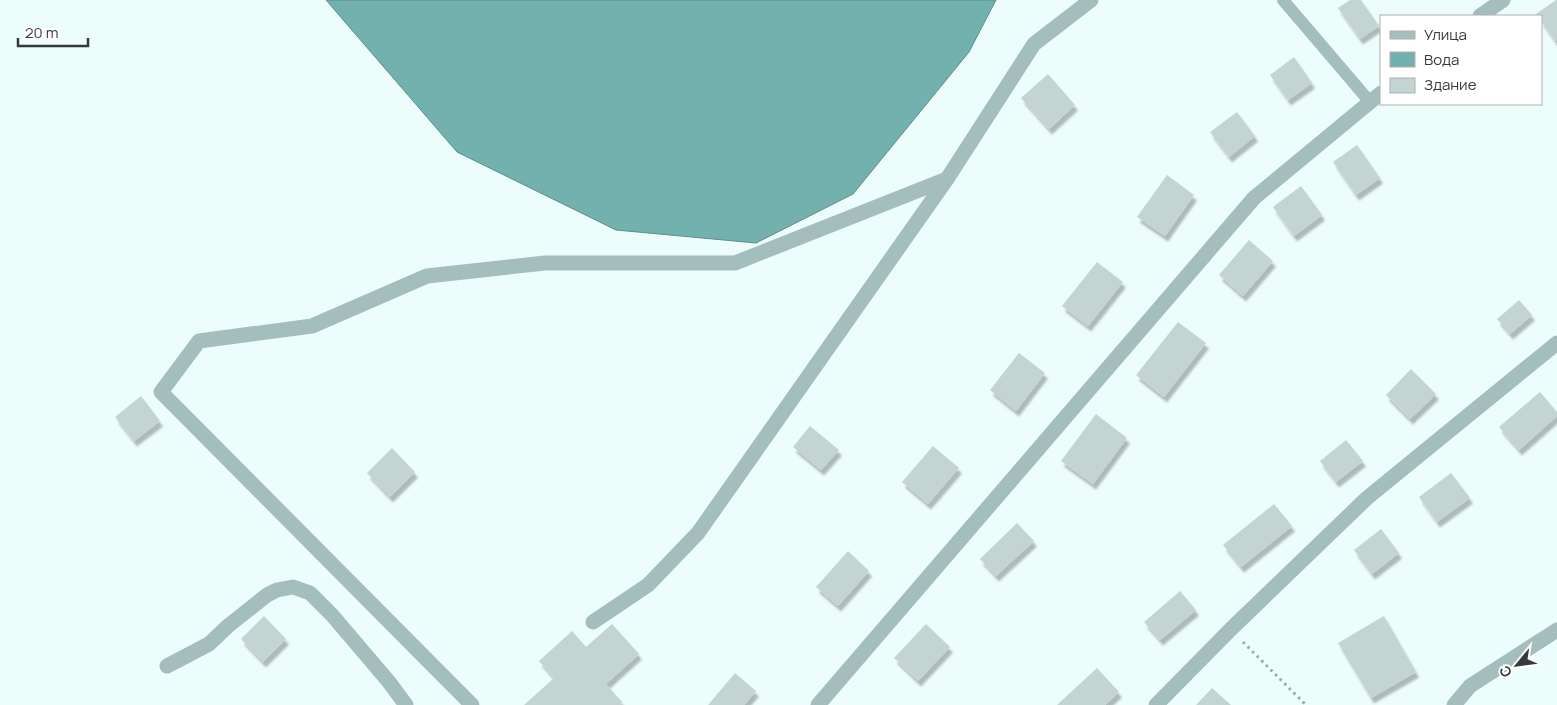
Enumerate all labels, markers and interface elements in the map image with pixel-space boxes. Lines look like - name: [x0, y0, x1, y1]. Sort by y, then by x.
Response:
- scale bar: [18, 15, 88, 47]
- legend: [1380, 15, 1542, 105]
- text: 20 m: [25, 22, 58, 43]
- text: Улица: [1424, 24, 1467, 45]
- text: Вода: [1424, 49, 1459, 70]
- text: Здание: [1424, 74, 1477, 95]
- north arrow: [1492, 640, 1542, 690]
- text: С: [1494, 662, 1516, 681]

